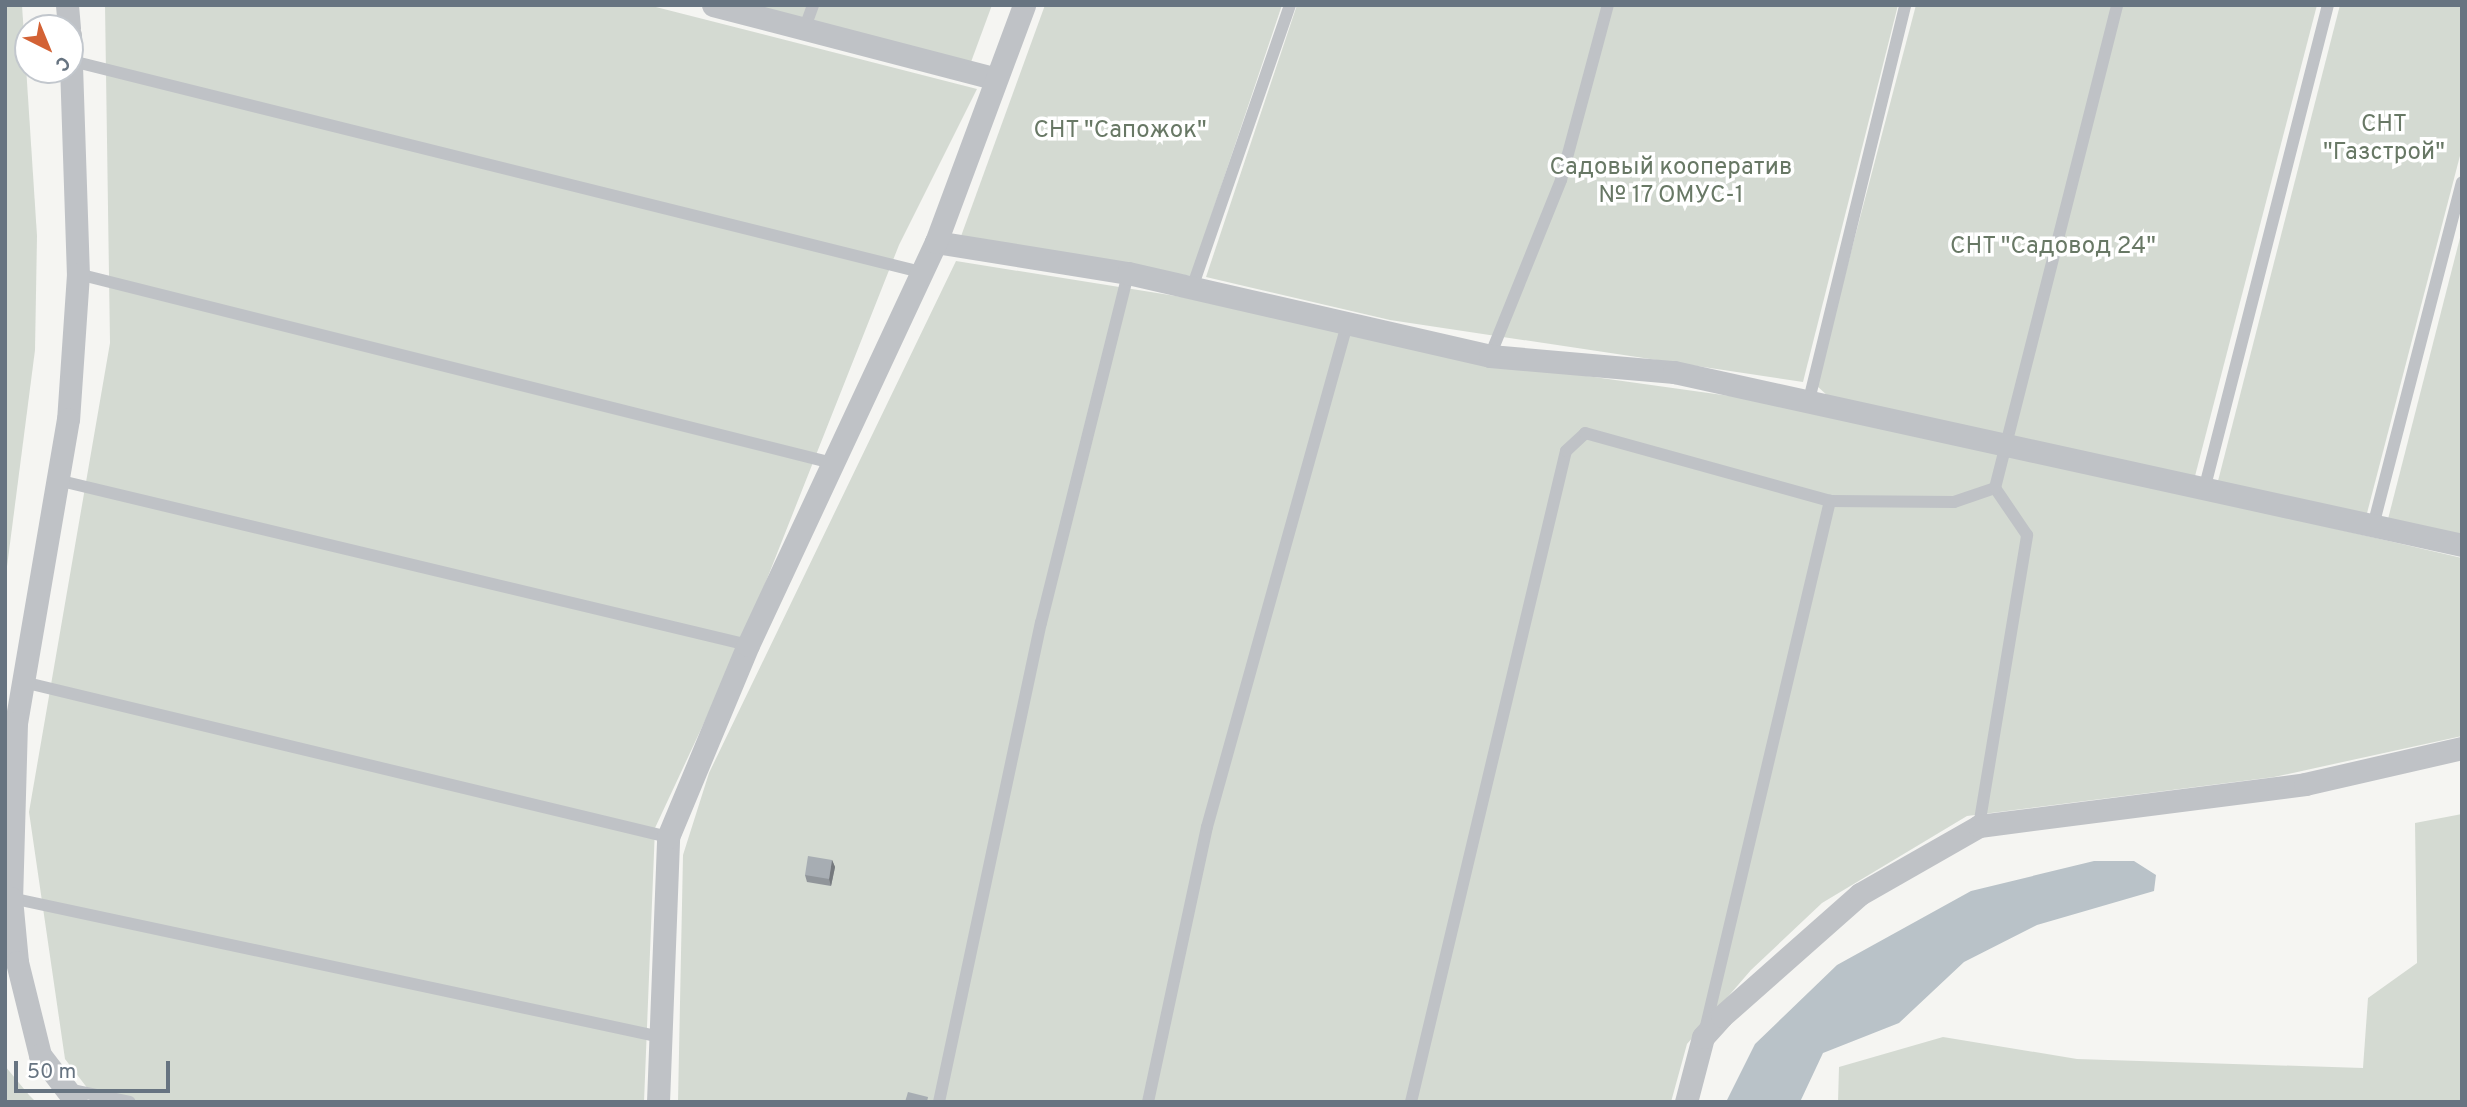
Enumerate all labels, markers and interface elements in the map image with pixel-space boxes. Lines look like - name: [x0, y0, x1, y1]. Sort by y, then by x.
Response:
- north arrow: [14, 14, 84, 84]
- text: С: [49, 50, 75, 76]
- park label: СНТ "Газстрой": [2323, 112, 2445, 168]
- park label: СНТ "Сапожок": [1033, 118, 1207, 146]
- park label: Садовый кооператив № 17 ОМУС-1: [1550, 155, 1792, 211]
- park label: СНТ "Садовод 24": [1950, 234, 2156, 262]
- scale bar: [18, 1048, 173, 1092]
- text: 50 m: [27, 1059, 76, 1086]

